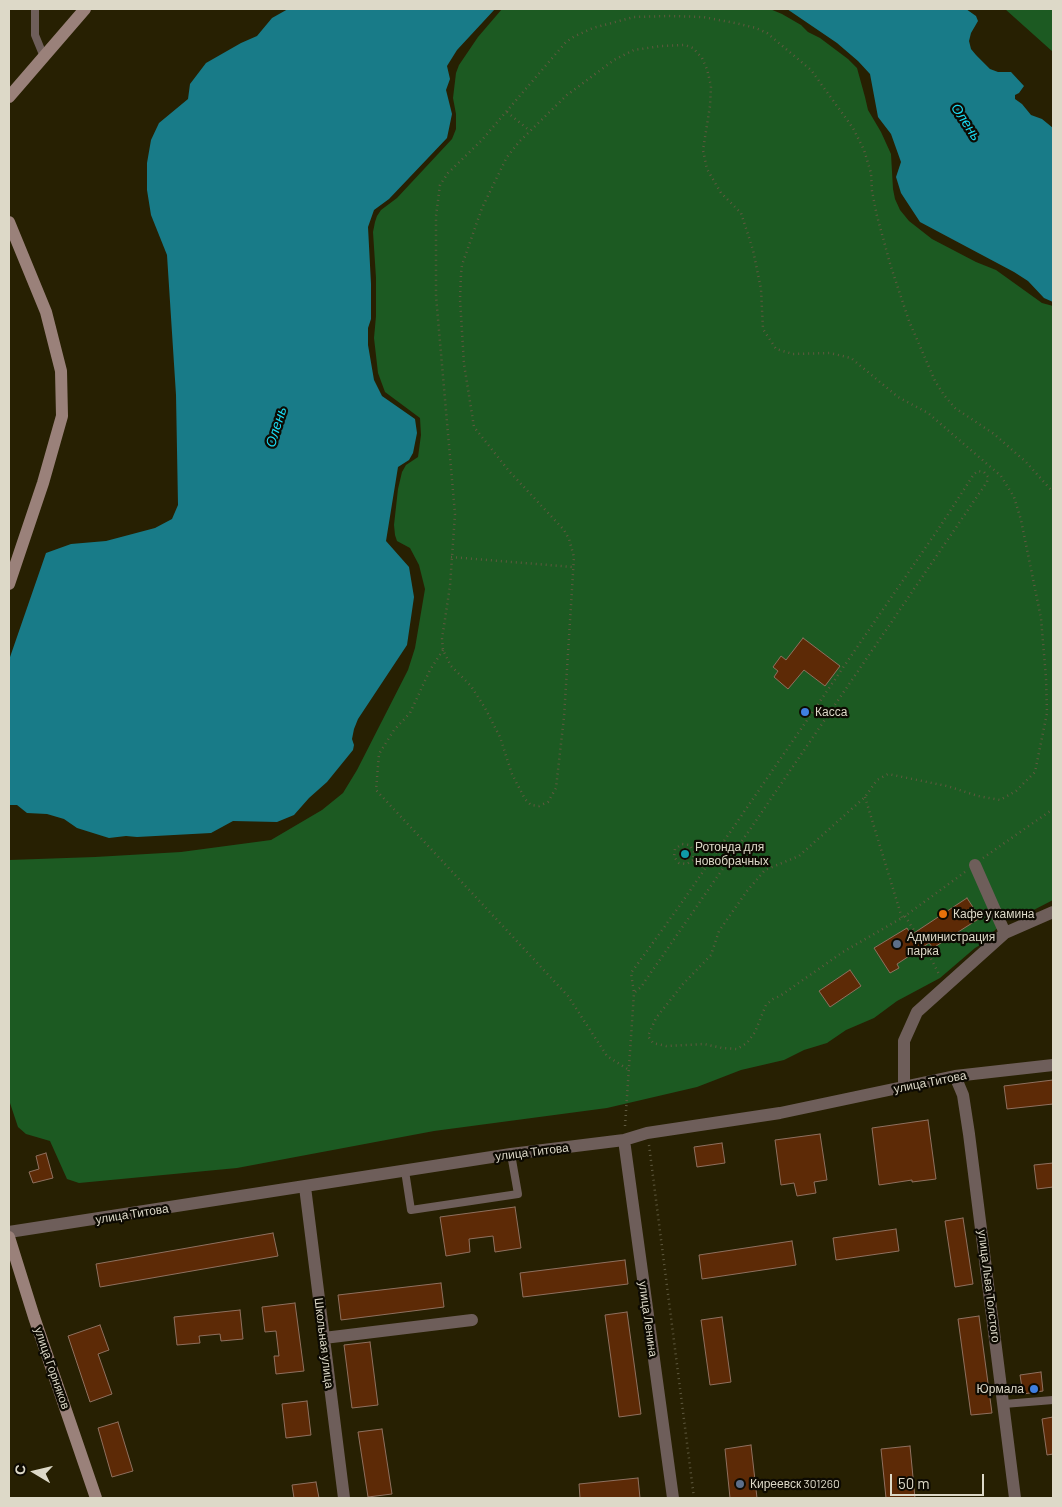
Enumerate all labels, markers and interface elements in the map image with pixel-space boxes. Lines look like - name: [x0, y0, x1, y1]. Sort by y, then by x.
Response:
- water label: Олень: [947, 100, 985, 144]
- water label: Олень: [262, 405, 290, 449]
- place label: Касса: [815, 705, 847, 719]
- marker: Касса: [799, 706, 811, 718]
- place label: Ротонда для новобрачных: [695, 840, 769, 868]
- marker: Ротонда для новобрачных: [679, 848, 691, 860]
- place label: Кафе у камина: [953, 907, 1034, 921]
- marker: Кафе у камина: [937, 908, 949, 920]
- place label: Администрация парка: [907, 930, 995, 958]
- marker: Администрация парка: [891, 938, 903, 950]
- street label: улица Титова: [892, 1068, 968, 1096]
- street label: улица Титова: [494, 1140, 570, 1164]
- street label: улица Титова: [94, 1201, 170, 1227]
- street label: улица Льва Толстого: [975, 1229, 1003, 1343]
- street label: улица Ленина: [636, 1280, 660, 1358]
- street label: Школьная улица: [311, 1297, 337, 1389]
- street label: улица Горняков: [31, 1325, 73, 1411]
- place label: Юрмала: [977, 1382, 1024, 1396]
- marker: Юрмала: [1028, 1383, 1040, 1395]
- north arrow: [10, 1447, 60, 1497]
- text: С: [11, 1463, 29, 1476]
- scale bar: [892, 1464, 986, 1496]
- text: 50 m: [898, 1474, 930, 1492]
- place label: Киреевск 301260: [750, 1477, 840, 1491]
- marker: Киреевск 301260: [734, 1478, 746, 1490]

